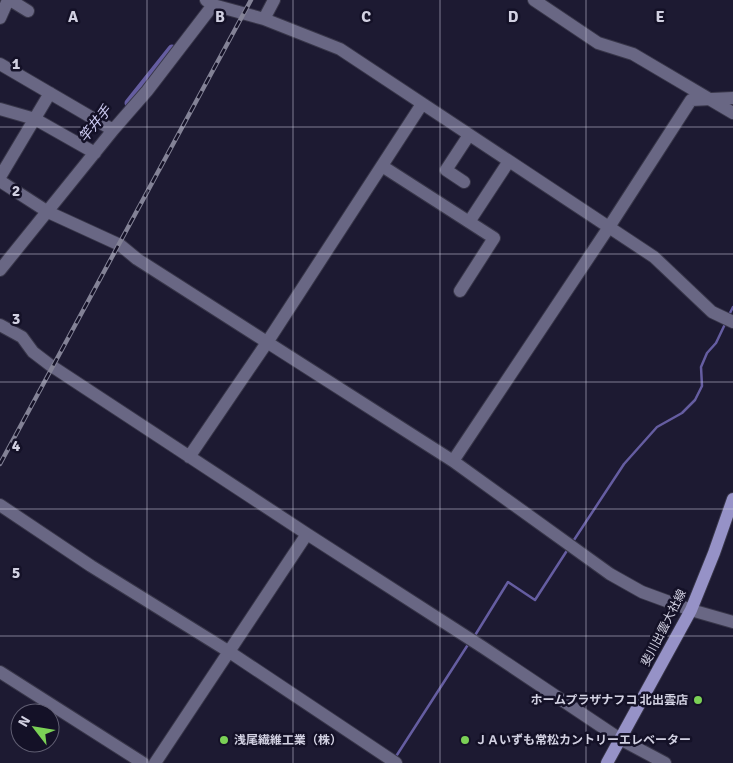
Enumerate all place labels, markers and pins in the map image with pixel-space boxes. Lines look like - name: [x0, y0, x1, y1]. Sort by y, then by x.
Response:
- place label: ホームプラザナフコ 北出雲店: [530, 693, 688, 708]
- marker: ホームプラザナフコ 北出雲店: [692, 694, 704, 706]
- place label: 浅尾繊維工業（株）: [234, 733, 342, 748]
- place label: ＪＡいずも常松カントリーエレベーター: [475, 733, 691, 748]
- marker: 浅尾繊維工業（株）: [218, 734, 230, 746]
- marker: ＪＡいずも常松カントリーエレベーター: [459, 734, 471, 746]

